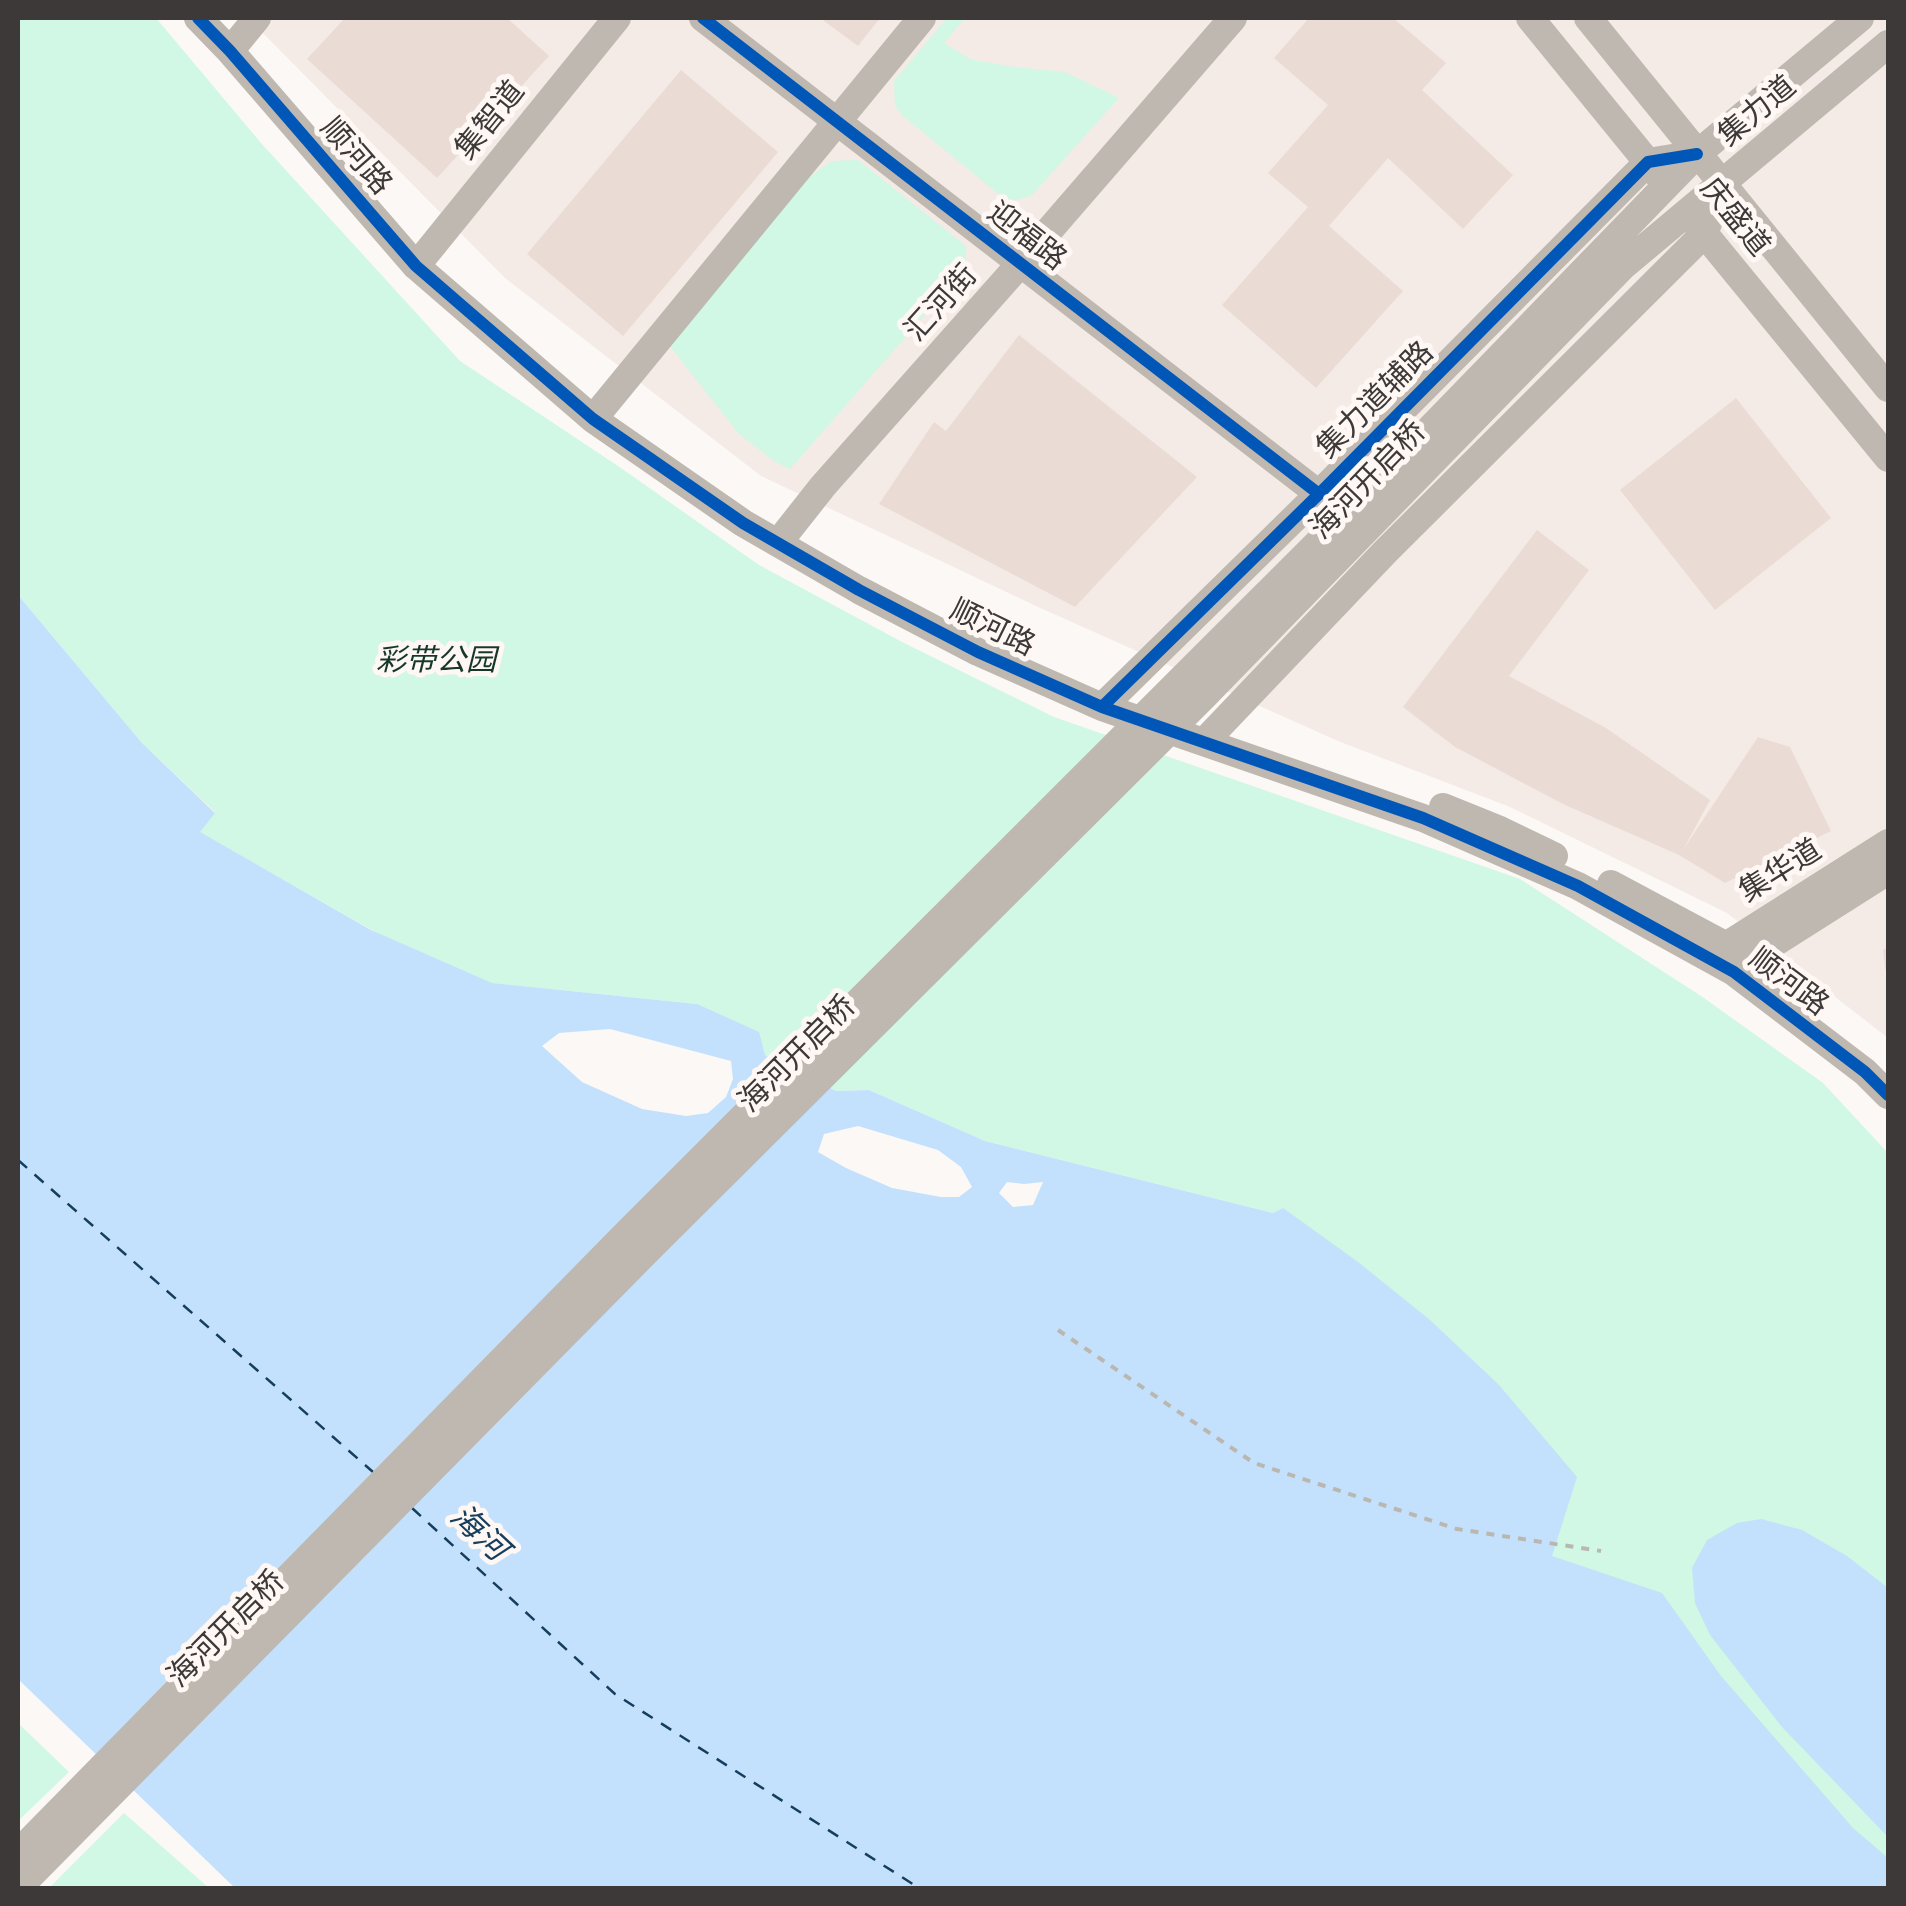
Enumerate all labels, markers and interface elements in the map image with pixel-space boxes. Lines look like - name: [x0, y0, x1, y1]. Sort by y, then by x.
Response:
- street label: 集力道: [1712, 69, 1804, 155]
- street label: 集智道: [449, 75, 533, 167]
- street label: 顺河路: [312, 111, 398, 203]
- street label: 庆盛道: [1692, 172, 1776, 264]
- street label: 迎福路: [979, 195, 1073, 279]
- street label: 汇河街: [899, 259, 985, 349]
- street label: 集力道辅路: [1310, 335, 1442, 467]
- street label: 海河开启桥: [1304, 415, 1434, 547]
- street label: 顺河路: [944, 593, 1040, 665]
- park label: 彩带公园: [376, 644, 496, 680]
- street label: 集华道: [1733, 833, 1829, 911]
- street label: 顺河路: [1741, 942, 1835, 1024]
- street label: 海河开启桥: [732, 989, 864, 1121]
- water label: 海河: [442, 1498, 514, 1570]
- street label: 海河开启桥: [161, 1564, 293, 1696]

